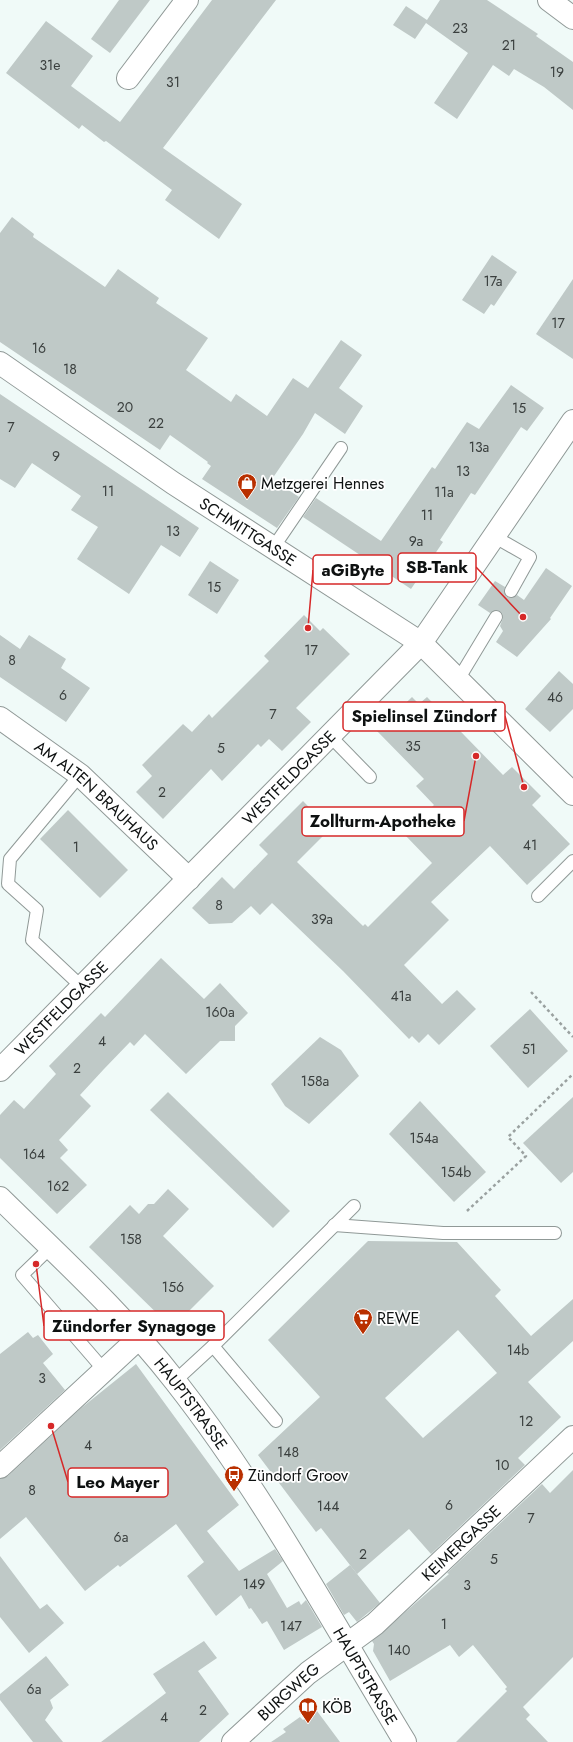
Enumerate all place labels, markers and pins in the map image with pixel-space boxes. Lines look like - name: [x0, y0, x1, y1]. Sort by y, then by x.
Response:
- shop icon: Metzgerei Hennes: [236, 472, 258, 500]
- place label: Metzgerei Hennes: [261, 472, 384, 495]
- callout: SB-Tank: [398, 553, 476, 582]
- callout: aGiByte: [313, 555, 392, 584]
- callout: Spielinsel Zündorf: [343, 702, 505, 731]
- callout: Zollturm-Apotheke: [302, 807, 464, 836]
- supermarket icon: REWE: [352, 1307, 374, 1335]
- place label: REWE: [377, 1307, 419, 1330]
- callout: Zündorfer Synagoge: [44, 1311, 224, 1340]
- bus stop icon: Zündorf Groov: [223, 1464, 245, 1492]
- place label: Zündorf Groov: [248, 1464, 349, 1487]
- callout: Leo Mayer: [68, 1468, 168, 1497]
- library icon: KÖB: [297, 1696, 319, 1724]
- place label: KÖB: [322, 1696, 352, 1719]

